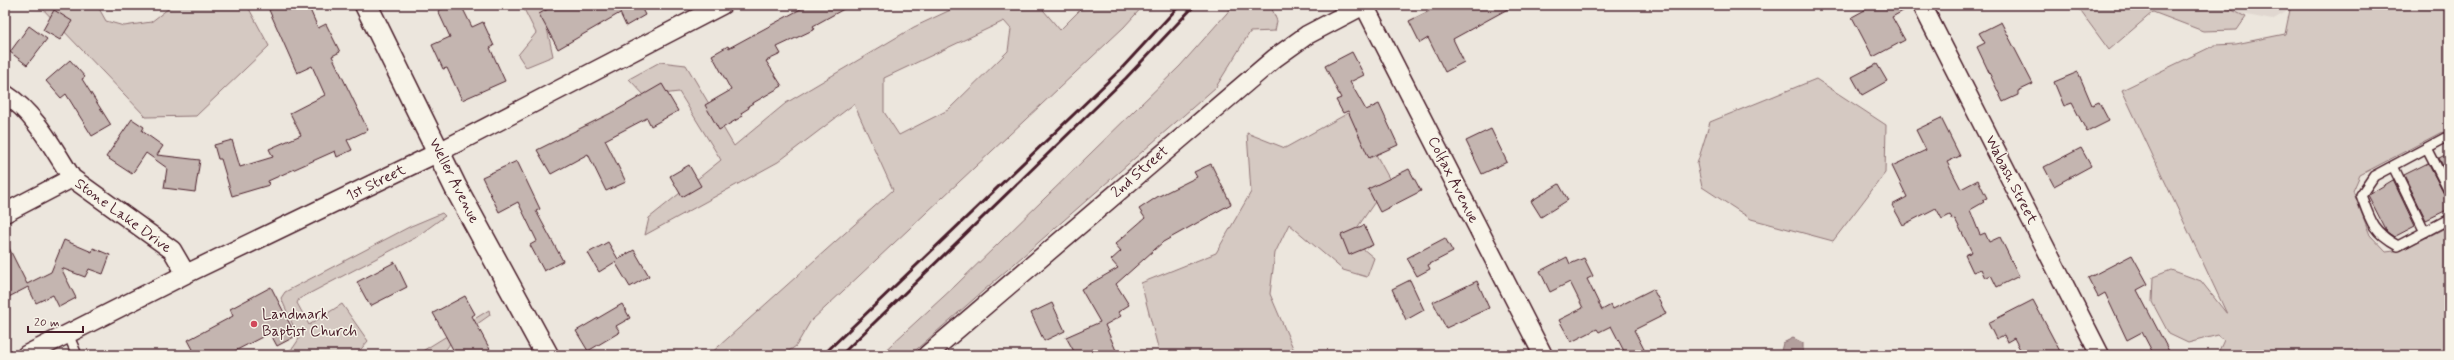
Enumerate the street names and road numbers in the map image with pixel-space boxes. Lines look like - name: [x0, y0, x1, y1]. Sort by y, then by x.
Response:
- street label: Wabash Street: [1980, 132, 2042, 228]
- street label: Colfax Avenue: [1423, 133, 1483, 227]
- street label: Weller Avenue: [424, 135, 484, 227]
- street label: 2nd Street: [1107, 141, 1173, 203]
- street label: 1st Street: [343, 160, 409, 206]
- street label: Stone Lake Drive: [71, 174, 175, 258]

